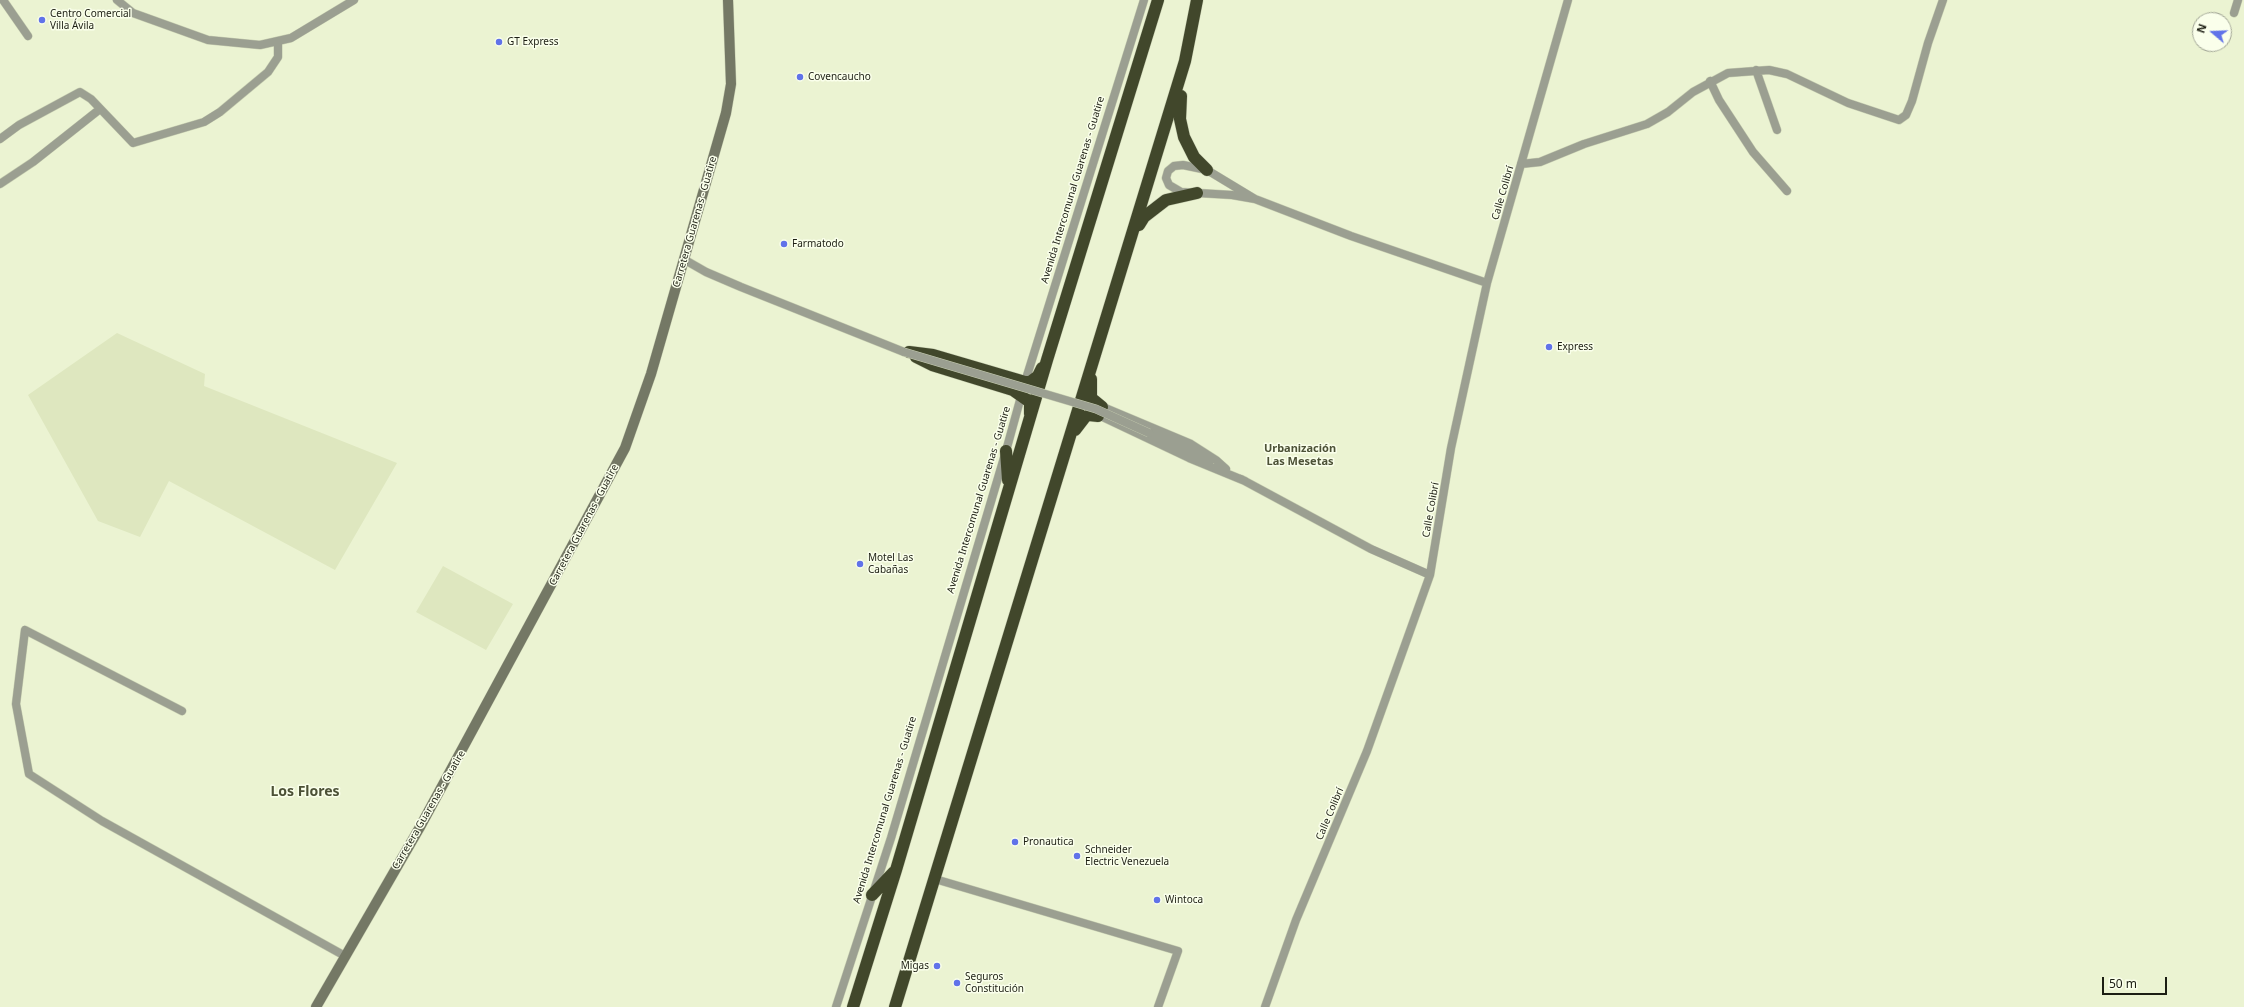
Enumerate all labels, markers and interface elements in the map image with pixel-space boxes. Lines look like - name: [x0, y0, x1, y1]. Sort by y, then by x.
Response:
- place label: Centro Comercial Villa Ávila: [50, 8, 131, 32]
- north arrow: [2192, 12, 2232, 52]
- marker: Centro Comercial Villa Ávila: [37, 15, 47, 25]
- text: N: [2193, 22, 2210, 35]
- place label: GT Express: [507, 36, 559, 48]
- marker: GT Express: [494, 37, 504, 47]
- place label: Covencaucho: [808, 71, 871, 83]
- marker: Covencaucho: [795, 72, 805, 82]
- street label: Avenida Intercomunal Guarenas - Guatire: [1039, 95, 1107, 285]
- street label: Carretera Guarenas - Guatire: [671, 155, 719, 289]
- street label: Calle Colibrí: [1490, 165, 1516, 221]
- place label: Farmatodo: [792, 238, 844, 250]
- marker: Farmatodo: [779, 239, 789, 249]
- place label: Express: [1557, 341, 1593, 353]
- marker: Express: [1544, 342, 1554, 352]
- street label: Avenida Intercomunal Guarenas - Guatire: [945, 405, 1013, 595]
- district label: Urbanización Las Mesetas: [1264, 442, 1336, 468]
- street label: Carretera Guarenas - Guatire: [547, 462, 621, 588]
- street label: Calle Colibrí: [1420, 482, 1442, 538]
- place label: Motel Las Cabañas: [868, 552, 913, 576]
- marker: Motel Las Cabañas: [855, 559, 865, 569]
- street label: Avenida Intercomunal Guarenas - Guatire: [851, 715, 919, 905]
- street label: Carretera Guarenas - Guatire: [390, 748, 468, 872]
- district label: Los Flores: [270, 784, 340, 800]
- street label: Calle Colibrí: [1314, 786, 1346, 842]
- place label: Pronautica: [1023, 836, 1074, 848]
- marker: Pronautica: [1010, 837, 1020, 847]
- place label: Schneider Electric Venezuela: [1085, 844, 1169, 868]
- marker: Schneider Electric Venezuela: [1072, 851, 1082, 861]
- place label: Wintoca: [1165, 894, 1203, 906]
- marker: Wintoca: [1152, 895, 1162, 905]
- place label: Migas: [901, 960, 929, 972]
- marker: Migas: [932, 961, 942, 971]
- scale bar: [2104, 969, 2169, 995]
- place label: Seguros Constitución: [965, 971, 1024, 994]
- text: 50 m: [2109, 975, 2137, 992]
- marker: Seguros Constitución: [952, 978, 962, 988]

